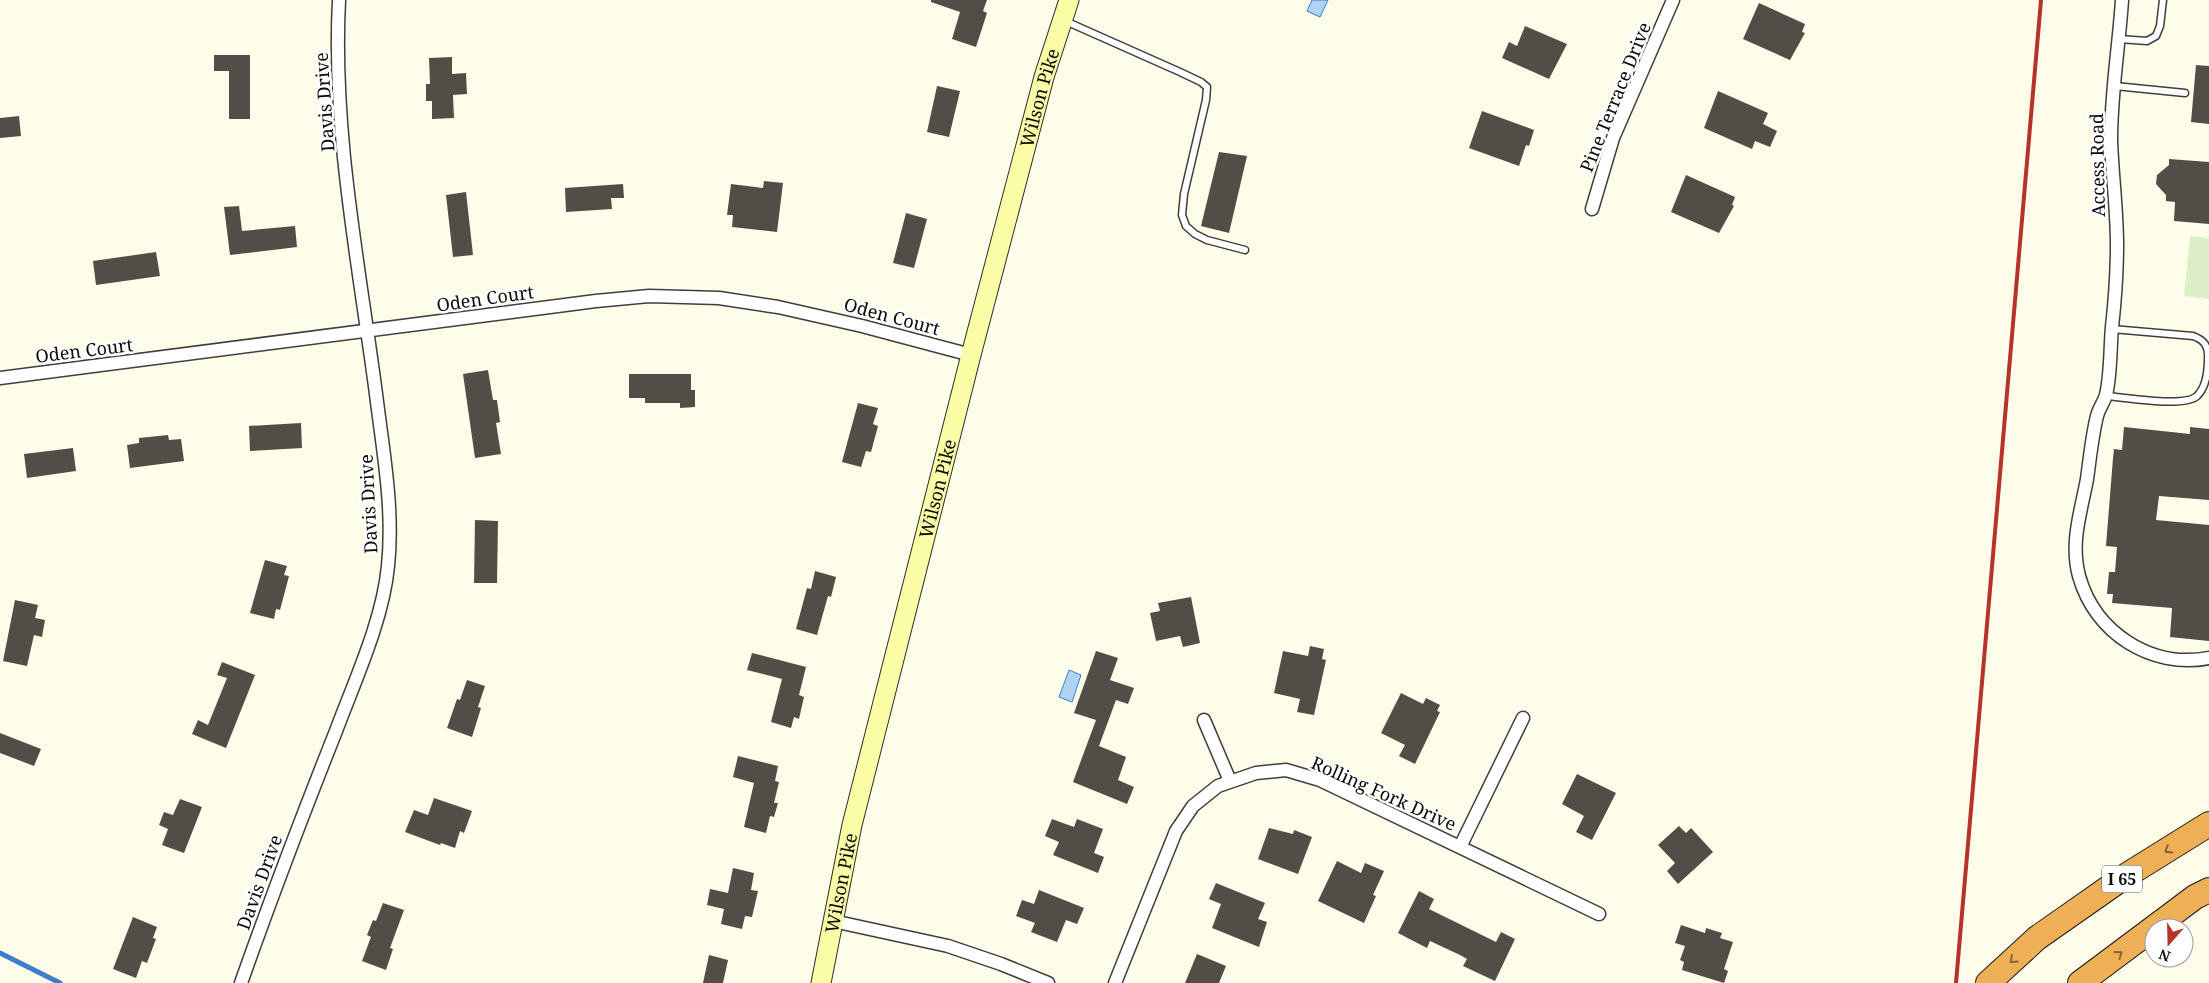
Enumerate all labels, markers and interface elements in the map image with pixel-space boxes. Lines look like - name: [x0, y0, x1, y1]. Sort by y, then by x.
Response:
- street label: Pine Terrace Drive: [1574, 19, 1656, 175]
- street label: Wilson Pike: [1014, 45, 1065, 150]
- street label: Davis Drive: [309, 51, 339, 153]
- street label: Access Road: [2084, 113, 2110, 217]
- street label: Oden Court: [435, 279, 535, 317]
- street label: Oden Court: [842, 292, 942, 340]
- street label: Oden Court: [34, 332, 134, 368]
- street label: Wilson Pike: [913, 436, 961, 541]
- street label: Davis Drive: [353, 454, 383, 554]
- street label: Rolling Fork Drive: [1308, 750, 1460, 836]
- street label: Davis Drive: [231, 831, 287, 933]
- street label: Wilson Pike: [819, 831, 862, 935]
- one-way arrow: [2164, 843, 2173, 853]
- road number: I 65: [2102, 866, 2142, 892]
- north arrow: [2144, 918, 2194, 968]
- text: N: [2156, 945, 2173, 967]
- one-way arrow: [2113, 951, 2122, 959]
- one-way arrow: [2009, 954, 2018, 963]

